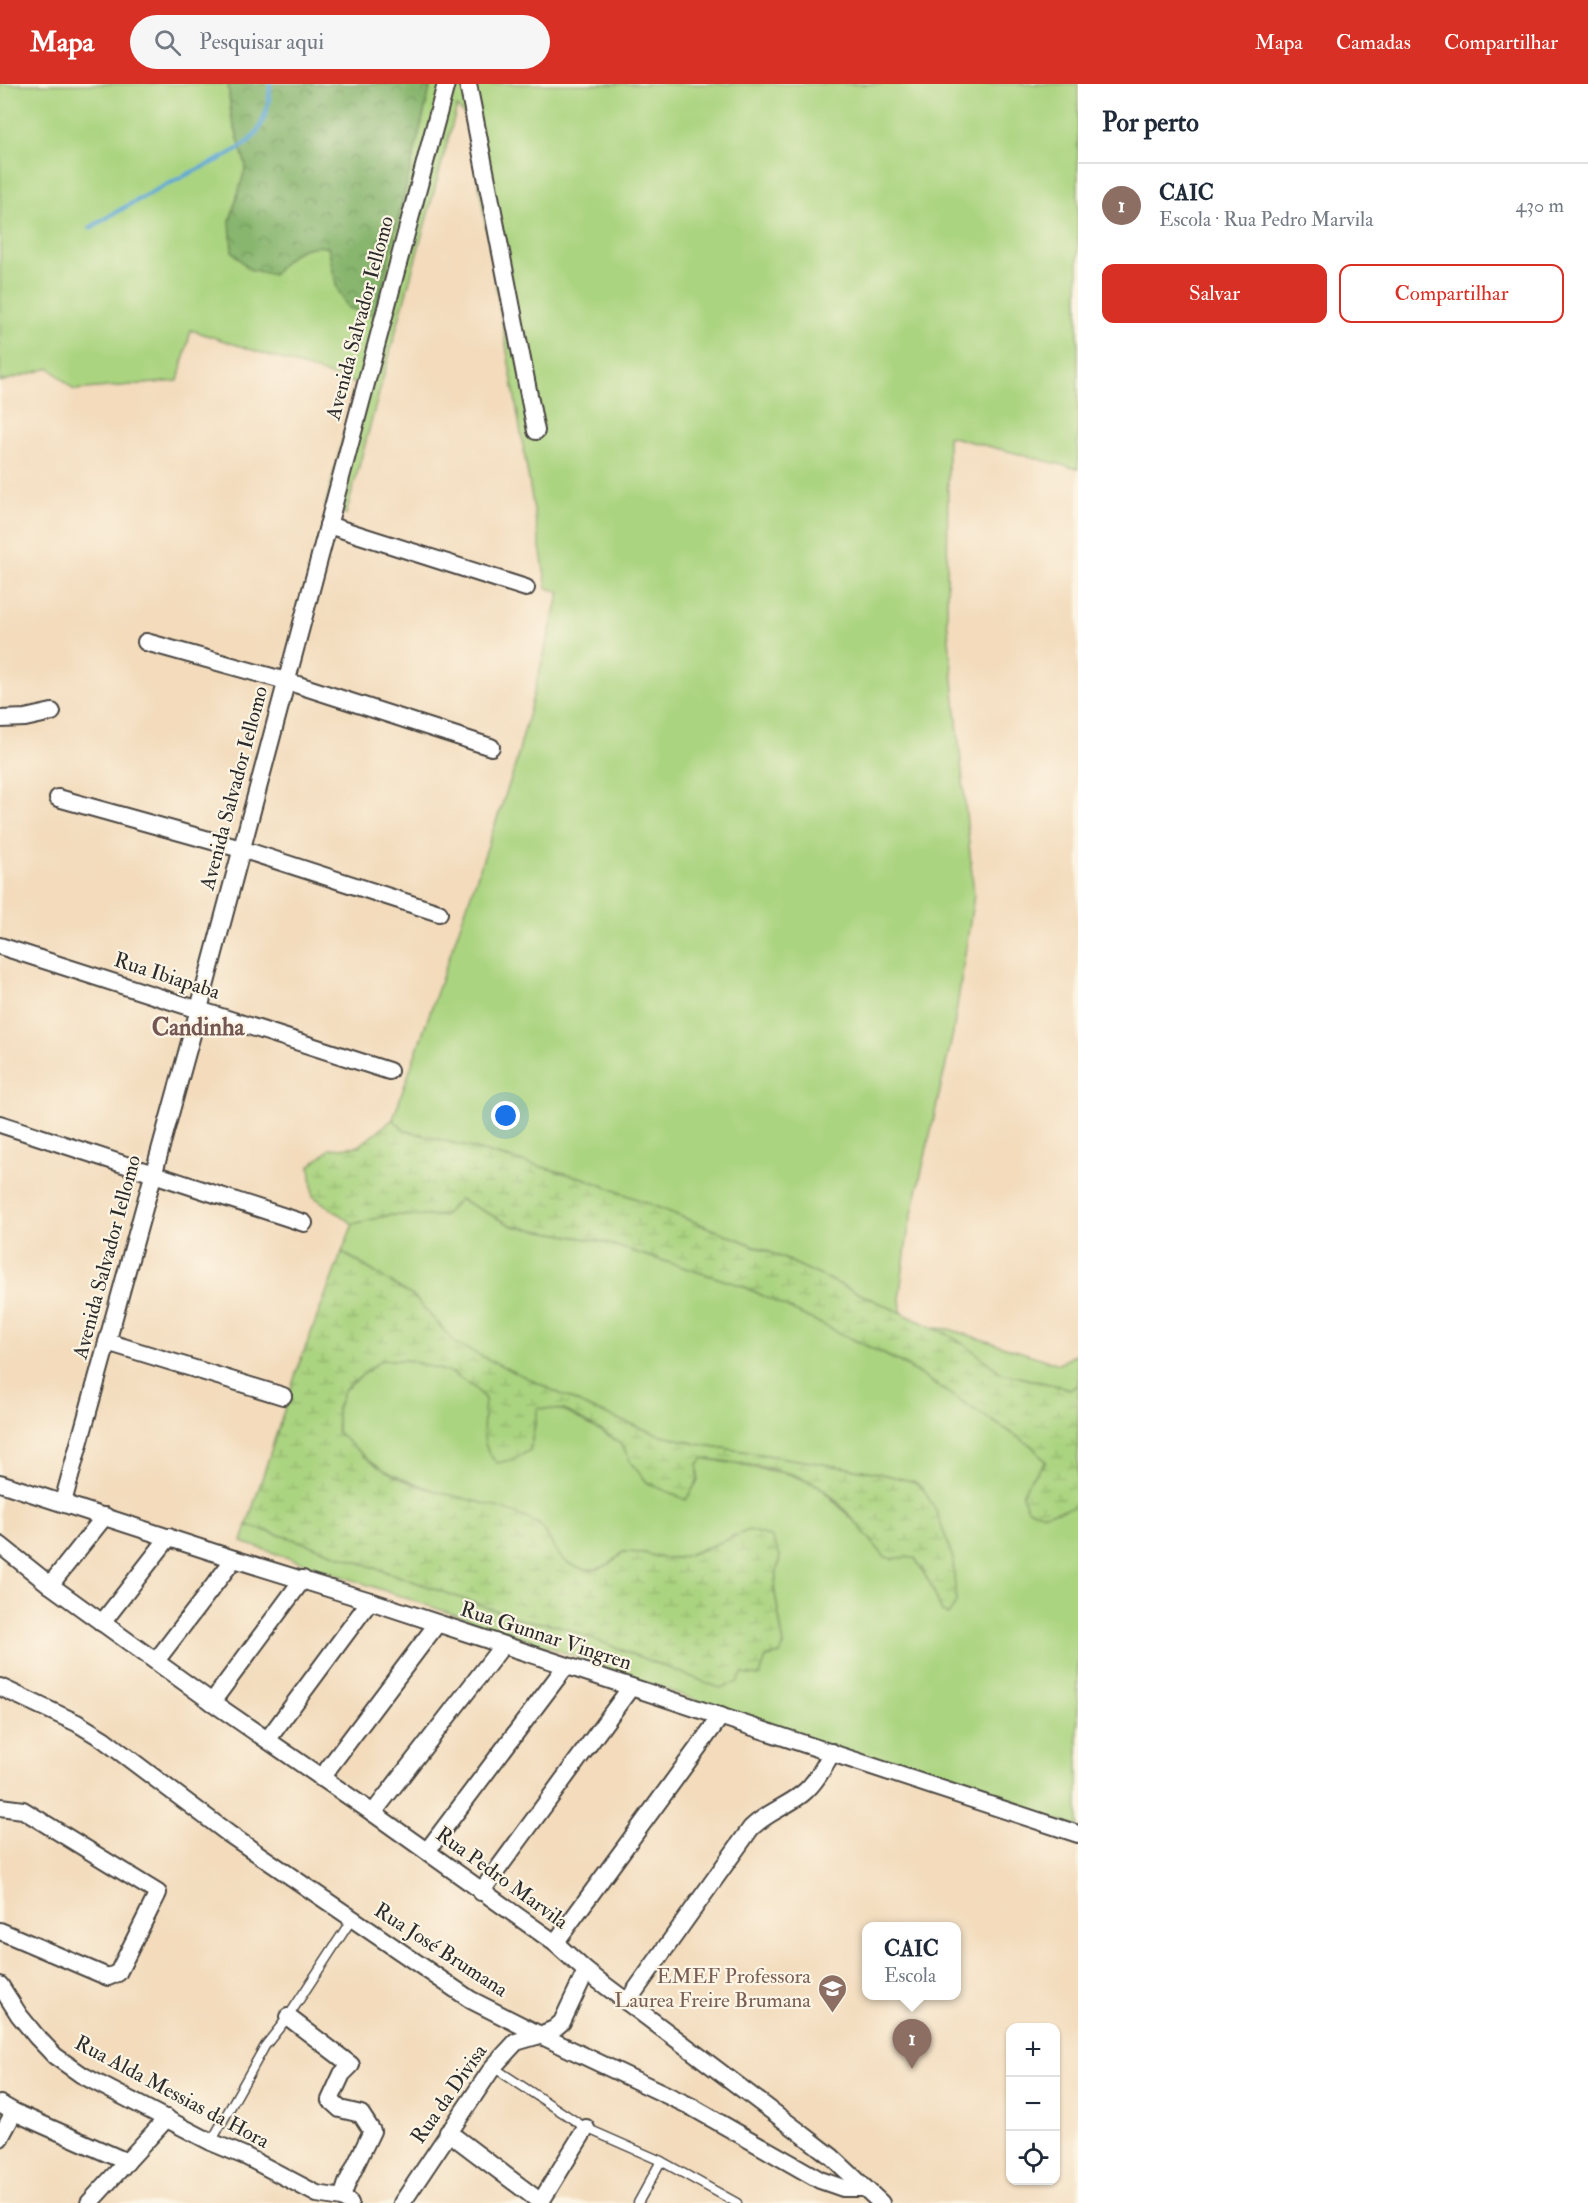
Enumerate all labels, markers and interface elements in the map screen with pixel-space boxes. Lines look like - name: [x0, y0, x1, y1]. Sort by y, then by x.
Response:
- search box: [130, 15, 550, 69]
- text: Mapa: [30, 25, 94, 60]
- icon: search: [151, 26, 184, 59]
- text: Pesquisar aqui: [199, 28, 324, 56]
- text: Mapa: [1255, 29, 1303, 56]
- text: Camadas: [1336, 29, 1411, 56]
- text: Compartilhar: [1444, 29, 1558, 56]
- text: Por perto: [1102, 107, 1199, 139]
- text: CAIC: [1159, 179, 1214, 207]
- text: 1: [1118, 193, 1125, 218]
- text: 430 m: [1516, 193, 1564, 218]
- text: Escola · Rua Pedro Marvila: [1159, 207, 1373, 232]
- street label: Avenida Salvador Iellomo: [319, 213, 400, 424]
- button: Salvar: [1102, 264, 1327, 323]
- button: Compartilhar: [1339, 264, 1564, 323]
- street label: Avenida Salvador Iellomo: [193, 683, 274, 894]
- street label: Rua Ibiapaba: [111, 946, 224, 1006]
- district label: Candinha: [152, 1012, 245, 1043]
- your location: [491, 1101, 520, 1130]
- street label: Avenida Salvador Iellomo: [66, 1152, 147, 1363]
- street label: Rua Gunnar Vingren: [457, 1596, 635, 1677]
- street label: Rua Pedro Marvila: [430, 1821, 574, 1935]
- street label: Rua José Brumana: [369, 1897, 513, 2003]
- popup: [862, 1922, 961, 2000]
- text: CAIC: [884, 1935, 939, 1963]
- place label: EMEF Professora Laurea Freire Brumana: [614, 1963, 811, 2014]
- text: Escola: [884, 1963, 936, 1988]
- school or university icon: EMEF Professora Laurea Freire Brumana: [816, 1972, 848, 2014]
- pin: 1: [892, 2020, 932, 2069]
- map controls: [1006, 2023, 1060, 2185]
- button: +: [1006, 2023, 1060, 2077]
- street label: Rua Alda Messias da Hora: [70, 2029, 274, 2155]
- street label: Rua da Divisa: [405, 2039, 493, 2149]
- button: −: [1006, 2077, 1060, 2131]
- button: locate: [1006, 2131, 1060, 2185]

